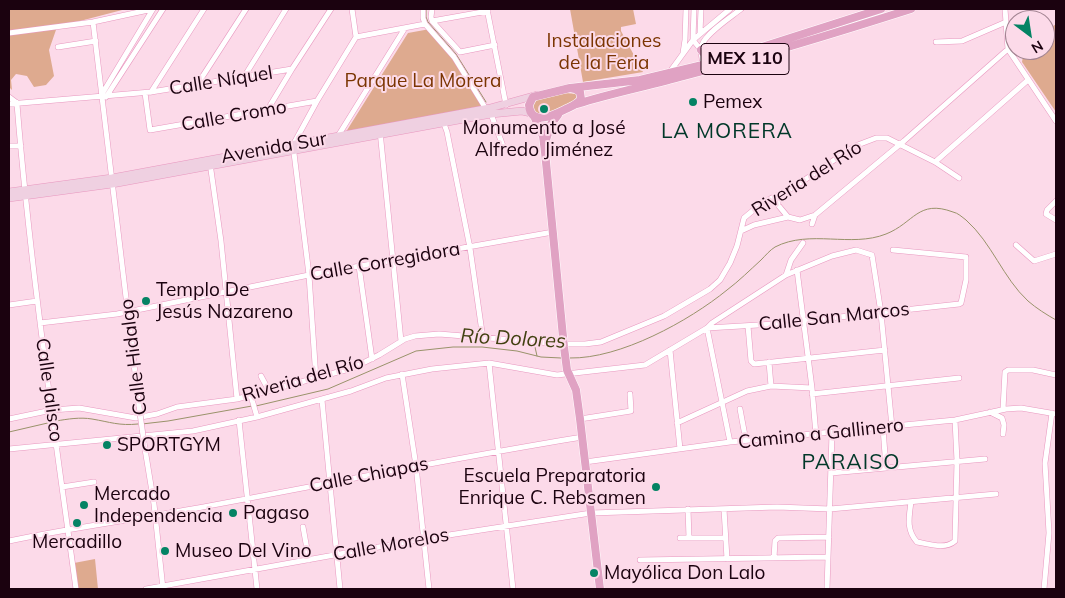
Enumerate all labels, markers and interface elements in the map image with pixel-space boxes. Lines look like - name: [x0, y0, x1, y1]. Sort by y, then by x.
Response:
- north arrow: [1005, 10, 1055, 60]
- park label: Instalaciones de la Feria: [546, 30, 662, 74]
- text: N: [1028, 37, 1046, 57]
- road number: MEX 110: [701, 44, 789, 74]
- street label: Calle Níquel: [168, 62, 274, 100]
- park label: Parque La Morera: [345, 70, 501, 92]
- place label: Pemex: [703, 91, 762, 113]
- street label: Calle Cromo: [180, 96, 288, 136]
- marker: Pemex: [687, 96, 699, 108]
- marker: Monumento a José Alfredo Jiménez: [538, 103, 550, 115]
- place label: Monumento a José Alfredo Jiménez: [463, 117, 625, 161]
- district label: LA MORERA: [660, 119, 794, 145]
- street label: Avenida Sur: [219, 127, 329, 169]
- street label: Riveria del Río: [748, 136, 866, 222]
- street label: Calle Corregidora: [308, 238, 462, 286]
- place label: Templo De Jesús Nazareno: [156, 279, 293, 323]
- marker: Templo De Jesús Nazareno: [140, 295, 152, 307]
- street label: Calle Hidalgo: [116, 297, 152, 417]
- street label: Calle San Marcos: [757, 298, 911, 336]
- water label: Río Dolores: [460, 324, 566, 354]
- street label: Calle Jalisco: [30, 337, 68, 443]
- street label: Riveria del Río: [240, 351, 366, 407]
- street label: Camino a Gallinero: [737, 414, 905, 454]
- place label: SPORTGYM: [117, 434, 221, 456]
- marker: SPORTGYM: [101, 439, 113, 451]
- district label: PARAISO: [801, 450, 901, 476]
- street label: Calle Chiapas: [308, 452, 430, 498]
- place label: Escuela Preparatoria Enrique C. Rebsamen: [458, 465, 646, 509]
- marker: Escuela Preparatoria Enrique C. Rebsamen: [650, 481, 662, 493]
- place label: Mercado Independencia: [94, 483, 223, 527]
- marker: Mercado Independencia: [78, 499, 90, 511]
- place label: Pagaso: [243, 502, 309, 524]
- marker: Pagaso: [227, 507, 239, 519]
- marker: Mercadillo: [71, 517, 83, 529]
- street label: Calle Morelos: [331, 524, 451, 566]
- place label: Mercadillo: [32, 531, 122, 553]
- place label: Museo Del Vino: [175, 540, 312, 562]
- marker: Museo Del Vino: [159, 545, 171, 557]
- place label: Mayólica Don Lalo: [604, 562, 765, 584]
- marker: Mayólica Don Lalo: [588, 567, 600, 579]

